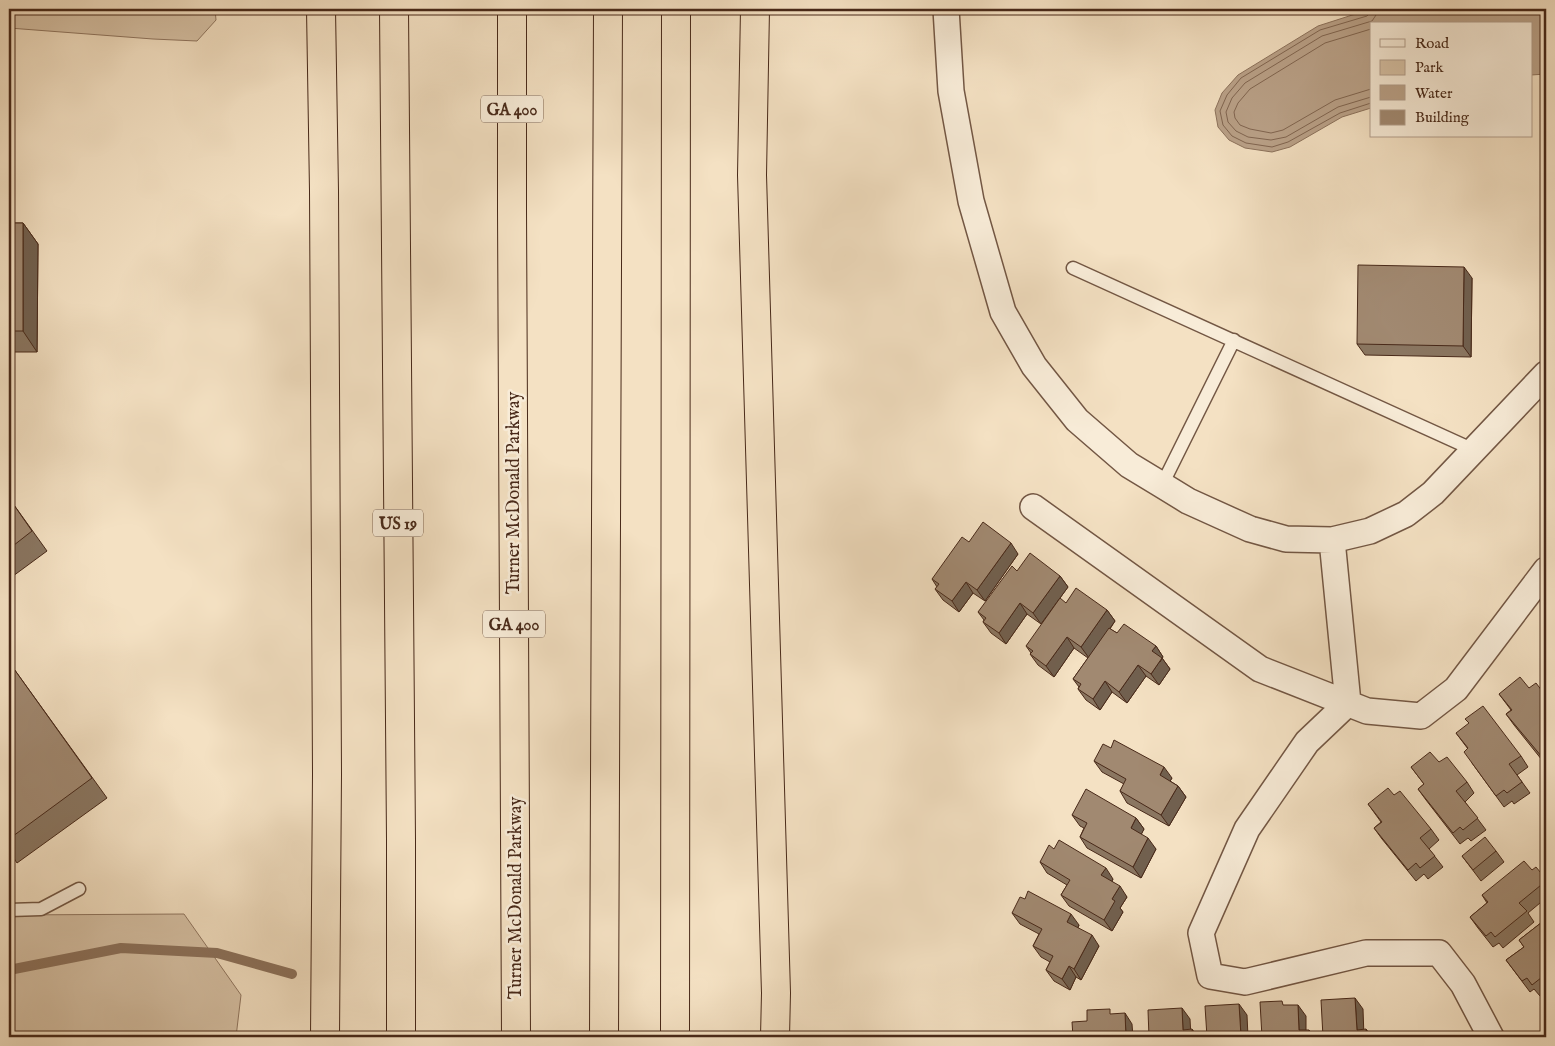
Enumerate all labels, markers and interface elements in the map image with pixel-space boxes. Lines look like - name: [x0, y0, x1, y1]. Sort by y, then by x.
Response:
- legend: [1370, 22, 1532, 138]
- text: Road: [1415, 34, 1450, 53]
- text: Park: [1415, 58, 1445, 77]
- text: Water: [1415, 84, 1453, 103]
- road number: GA 400: [481, 96, 543, 122]
- text: Building: [1415, 108, 1470, 127]
- street label: Turner McDonald Parkway: [503, 392, 526, 594]
- road number: US 19: [373, 509, 423, 536]
- road number: GA 400: [483, 610, 545, 638]
- street label: Turner McDonald Parkway: [505, 797, 528, 999]

